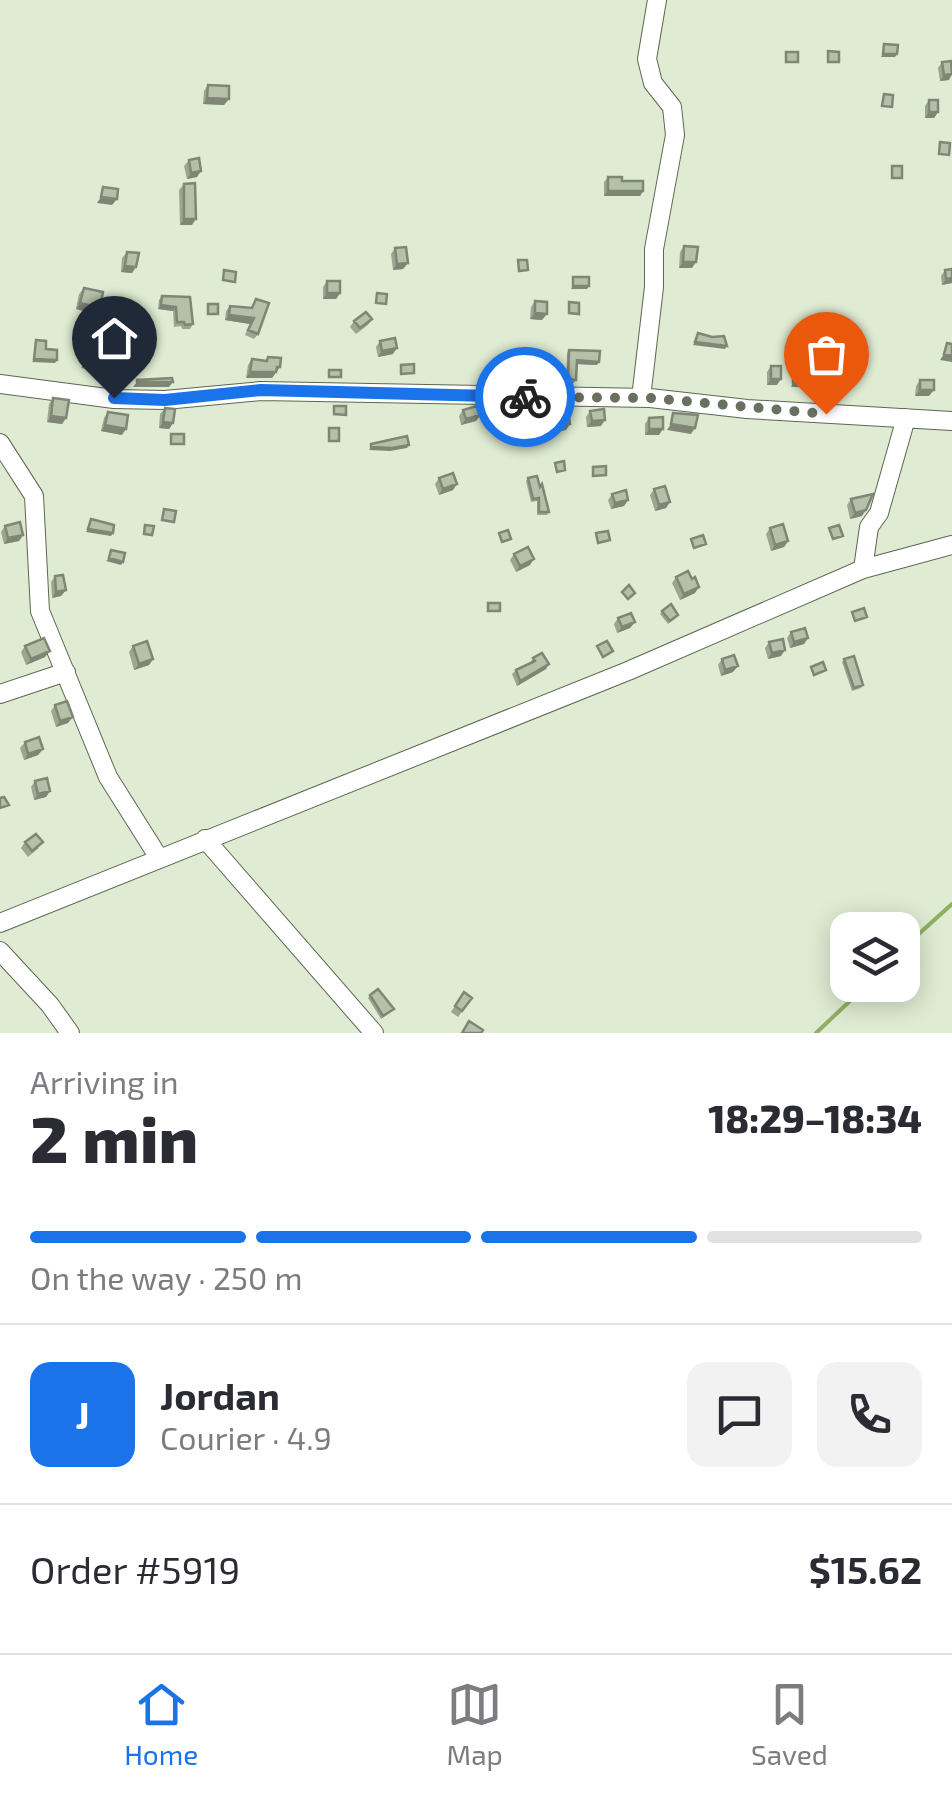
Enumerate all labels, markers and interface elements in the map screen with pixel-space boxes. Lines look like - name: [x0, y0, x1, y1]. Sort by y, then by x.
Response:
- pin: [72, 296, 157, 399]
- icon: home: [87, 311, 142, 366]
- pin: [784, 312, 869, 415]
- icon: bag: [799, 327, 854, 382]
- courier: [475, 347, 575, 447]
- icon: bike: [498, 370, 553, 425]
- map controls: [830, 912, 920, 1002]
- button: layers: [830, 912, 920, 1002]
- text: Arriving in: [30, 1062, 179, 1100]
- text: 18:29–18:34: [708, 1095, 922, 1141]
- text: 2 min: [30, 1098, 198, 1176]
- text: On the way · 250 m: [30, 1258, 302, 1296]
- button: chat: [687, 1362, 792, 1467]
- button: phone: [817, 1362, 922, 1467]
- text: Jordan: [160, 1372, 280, 1418]
- text: J: [75, 1391, 90, 1437]
- text: Courier · 4.9: [160, 1418, 332, 1456]
- text: Order #5919: [30, 1546, 240, 1592]
- text: $15.62: [809, 1546, 922, 1592]
- tab: Home: [124, 1677, 198, 1771]
- tab: Map: [447, 1677, 503, 1771]
- tab: Saved: [751, 1677, 828, 1771]

